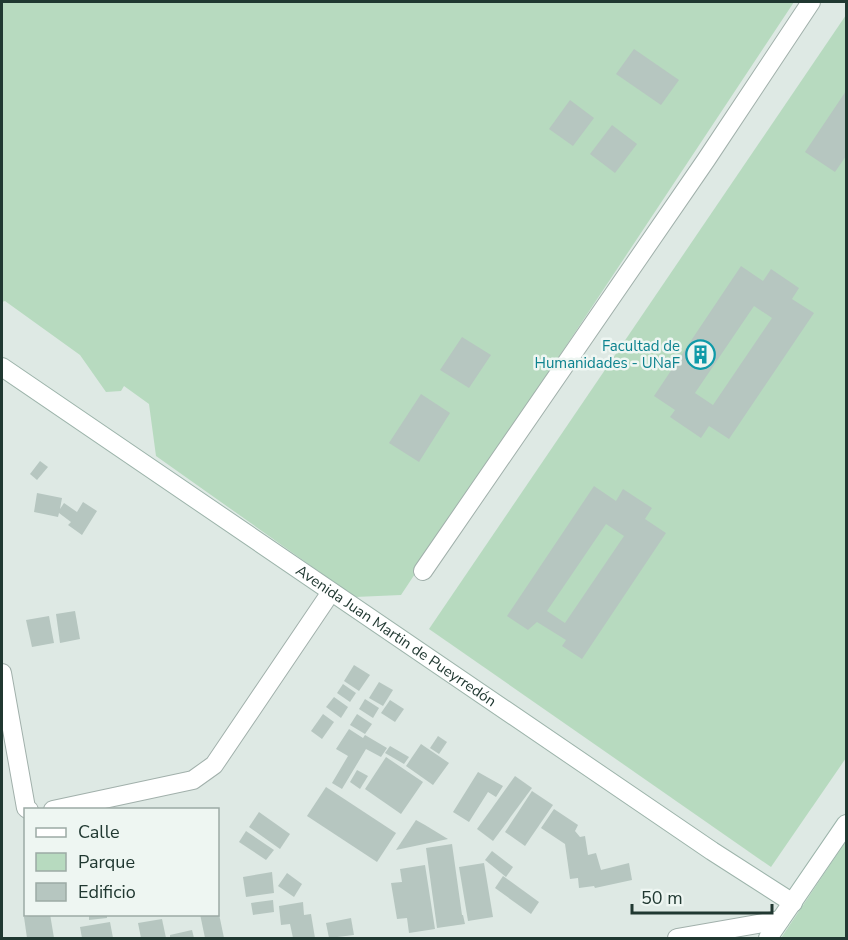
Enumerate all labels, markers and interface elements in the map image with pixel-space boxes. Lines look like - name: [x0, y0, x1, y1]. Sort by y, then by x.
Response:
- place label: Facultad de Humanidades - UNaF: [534, 336, 680, 373]
- building icon: Facultad de Humanidades - UNaF: [685, 339, 717, 371]
- street label: Avenida Juan Martin de Pueyrredón: [292, 560, 500, 711]
- legend: [24, 808, 219, 916]
- text: Calle: [78, 820, 120, 844]
- text: Parque: [78, 850, 135, 874]
- scale bar: [632, 877, 772, 915]
- text: Edificio: [78, 880, 136, 904]
- text: 50 m: [641, 886, 683, 910]

